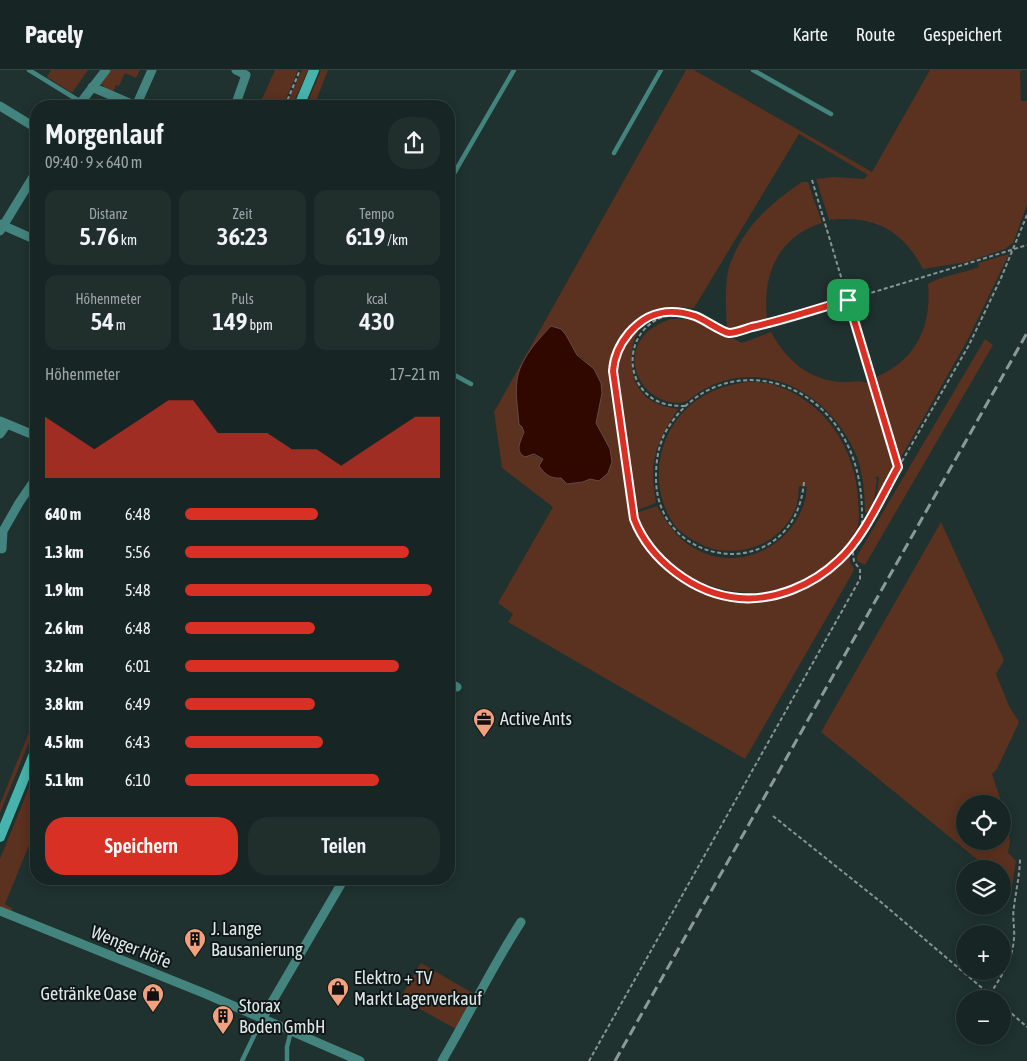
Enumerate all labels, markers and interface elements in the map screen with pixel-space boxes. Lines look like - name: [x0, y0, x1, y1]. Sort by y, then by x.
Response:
- text: Pacely: [25, 21, 83, 48]
- text: Karte: [793, 24, 828, 45]
- text: Route: [856, 24, 895, 45]
- text: Gespeichert: [923, 24, 1002, 45]
- button: share: [388, 117, 440, 169]
- text: Morgenlauf: [45, 118, 164, 150]
- text: 09:40 · 9 × 640 m: [45, 153, 142, 171]
- text: Distanz: [89, 206, 127, 222]
- text: Zeit: [233, 206, 252, 222]
- text: Tempo: [359, 206, 394, 222]
- text: 5.76: [79, 222, 119, 250]
- text: 36:23: [217, 222, 268, 250]
- text: 6:19: [346, 222, 385, 250]
- text: km: [119, 232, 137, 248]
- text: /km: [385, 232, 408, 248]
- pin: [827, 279, 869, 321]
- icon: arrive: [834, 286, 862, 314]
- text: Höhenmeter: [75, 291, 141, 307]
- text: Puls: [231, 291, 254, 307]
- text: kcal: [366, 291, 387, 307]
- text: 54: [90, 307, 114, 335]
- text: 149: [212, 307, 247, 335]
- text: 430: [359, 307, 394, 335]
- text: m: [114, 317, 126, 333]
- text: bpm: [247, 317, 273, 333]
- text: Höhenmeter: [45, 365, 120, 383]
- text: 17–21 m: [390, 365, 440, 383]
- text: 640 m: [45, 505, 81, 523]
- text: 6:48: [125, 505, 150, 523]
- text: 1.3 km: [45, 543, 84, 561]
- text: 5:56: [125, 543, 150, 561]
- text: 1.9 km: [45, 581, 84, 599]
- text: 5:48: [125, 581, 150, 599]
- text: 2.6 km: [45, 619, 84, 637]
- text: 6:48: [125, 619, 150, 637]
- text: 3.2 km: [45, 657, 84, 675]
- text: 6:01: [125, 657, 151, 675]
- text: 3.8 km: [45, 695, 84, 713]
- text: 6:49: [125, 695, 150, 713]
- office icon: Active Ants: [472, 707, 496, 738]
- place label: Active Ants: [500, 708, 572, 729]
- text: 4.5 km: [45, 733, 84, 751]
- text: 6:43: [125, 733, 150, 751]
- text: 5.1 km: [45, 771, 84, 789]
- text: 6:10: [125, 771, 150, 789]
- map controls: [956, 795, 1011, 1045]
- button: locate: [956, 795, 1011, 850]
- button: Speichern: [45, 817, 238, 875]
- button: Teilen: [248, 817, 440, 875]
- button: layers: [956, 860, 1011, 915]
- place label: J. Lange Bausanierung: [211, 918, 303, 960]
- street label: Wenger Höfe: [88, 921, 174, 972]
- button: +: [956, 925, 1011, 980]
- building icon: J. Lange Bausanierung: [183, 927, 207, 958]
- place label: Elektro + TV Markt Lagerverkauf: [354, 967, 482, 1009]
- shop icon: Elektro + TV Markt Lagerverkauf: [326, 976, 350, 1007]
- shop icon: Getränke Oase: [141, 982, 165, 1013]
- place label: Getränke Oase: [40, 983, 137, 1004]
- button: −: [956, 990, 1011, 1045]
- place label: Storax Boden GmbH: [239, 995, 325, 1037]
- building icon: Storax Boden GmbH: [211, 1004, 235, 1035]

